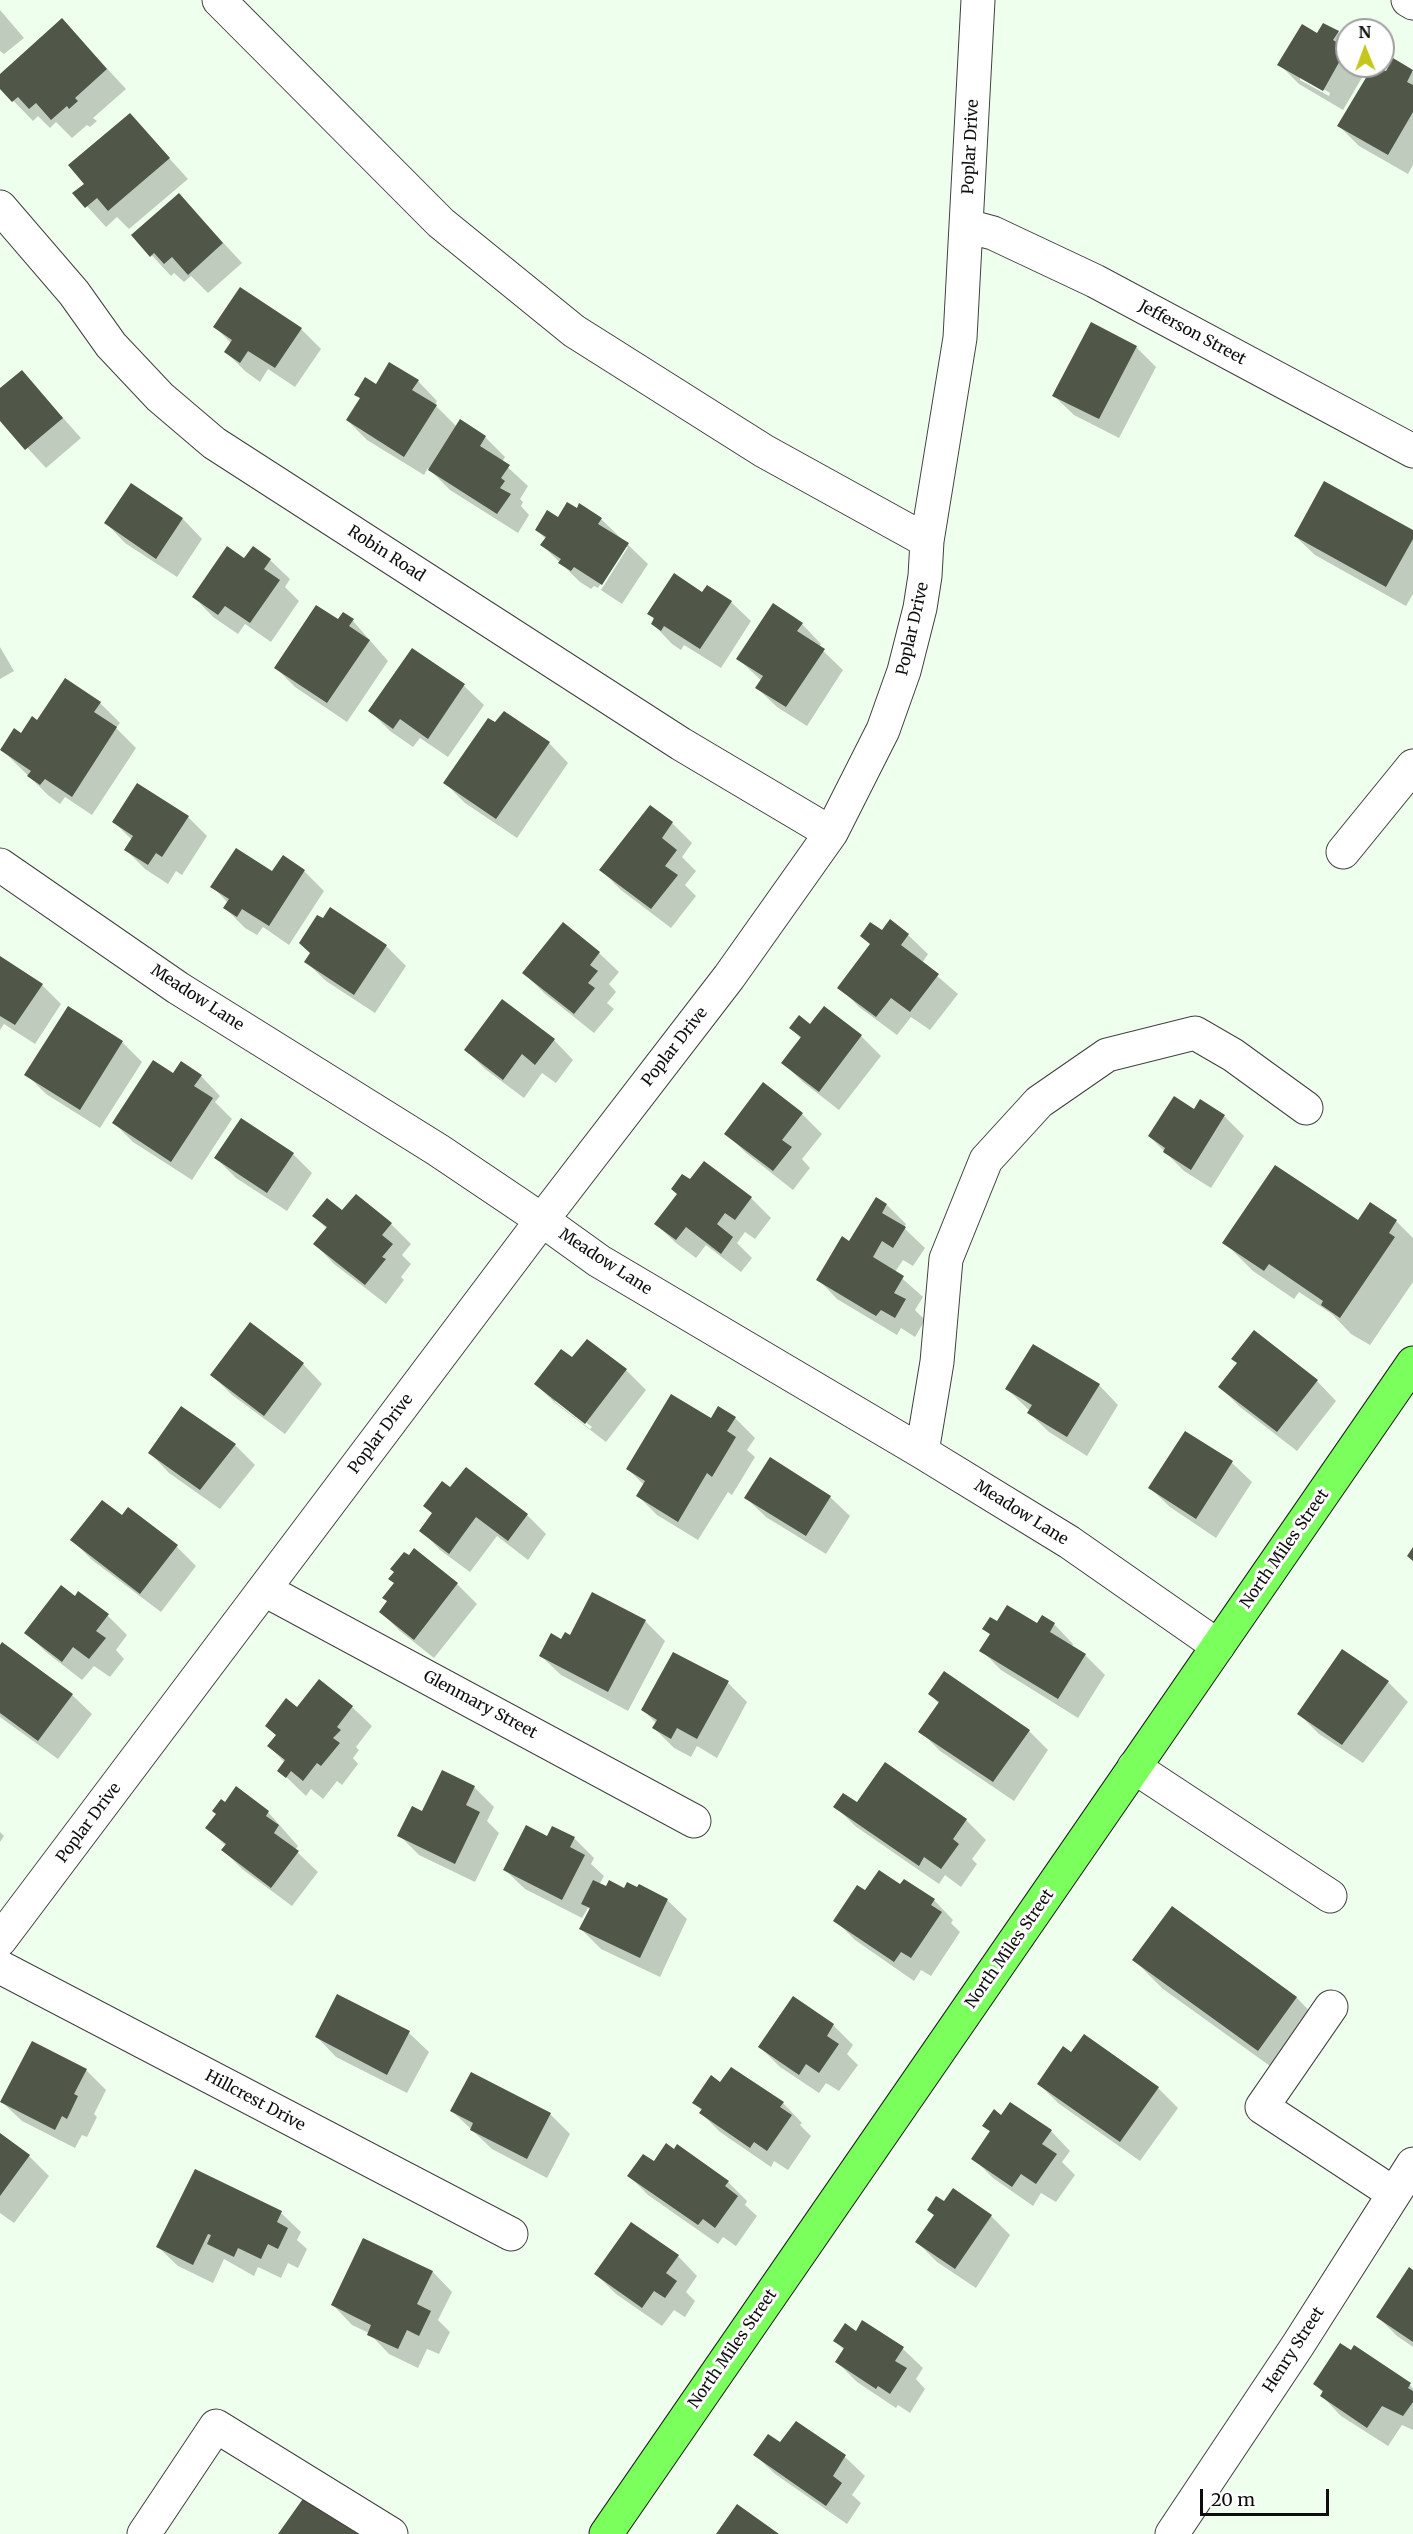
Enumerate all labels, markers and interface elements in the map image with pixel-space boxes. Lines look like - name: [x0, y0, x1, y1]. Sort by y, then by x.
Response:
- north arrow: [1335, 18, 1395, 78]
- text: N: [1358, 22, 1371, 42]
- street label: Poplar Drive: [959, 99, 983, 195]
- street label: Jefferson Street: [1135, 297, 1249, 369]
- street label: Robin Road: [344, 522, 428, 586]
- street label: Poplar Drive: [893, 581, 933, 677]
- street label: Meadow Lane: [147, 961, 247, 1035]
- street label: Poplar Drive: [638, 1004, 712, 1090]
- street label: Meadow Lane: [555, 1225, 655, 1299]
- street label: Poplar Drive: [345, 1390, 417, 1478]
- street label: Meadow Lane: [971, 1477, 1071, 1549]
- street label: North Miles Street: [1237, 1486, 1333, 1612]
- street label: Glenmary Street: [420, 1667, 540, 1743]
- street label: Poplar Drive: [53, 1779, 125, 1867]
- street label: North Miles Street: [962, 1886, 1058, 2012]
- street label: Hillcrest Drive: [202, 2067, 308, 2135]
- street label: North Miles Street: [685, 2286, 781, 2412]
- street label: Henry Street: [1259, 2304, 1329, 2396]
- scale bar: [1203, 2477, 1332, 2515]
- text: 20 m: [1211, 2488, 1255, 2511]

